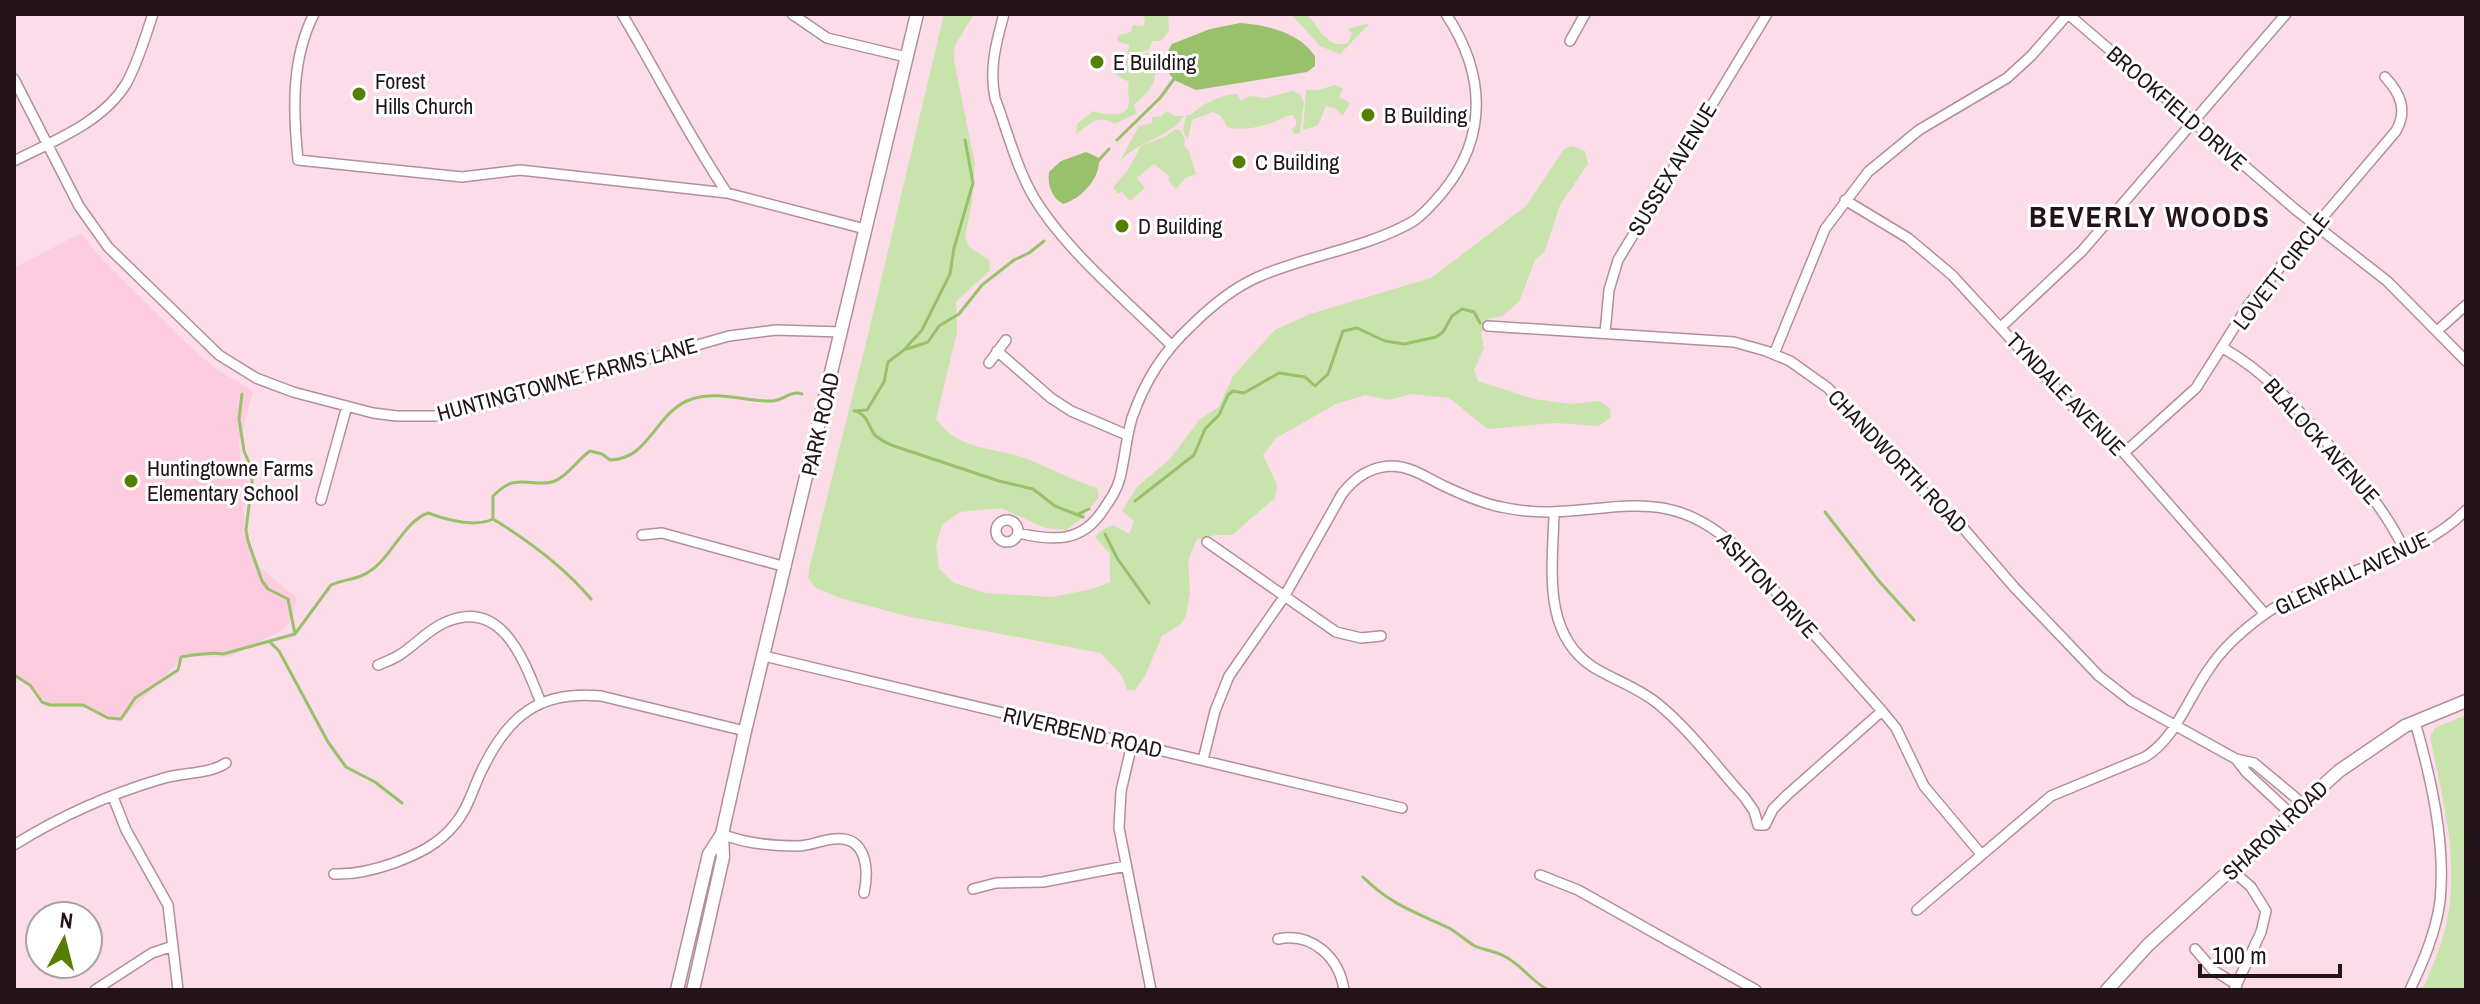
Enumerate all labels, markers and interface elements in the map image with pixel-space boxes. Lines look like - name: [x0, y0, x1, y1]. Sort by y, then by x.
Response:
- street label: BROOKFIELD DRIVE: [2101, 39, 2253, 177]
- place label: E Building: [1113, 47, 1196, 77]
- marker: E Building: [1088, 53, 1106, 71]
- place label: Forest Hills Church: [375, 66, 473, 121]
- marker: Forest Hills Church: [350, 85, 368, 103]
- street label: SUSSEX AVENUE: [1620, 97, 1724, 241]
- place label: B Building: [1384, 100, 1467, 130]
- marker: B Building: [1359, 106, 1377, 124]
- place label: C Building: [1255, 147, 1339, 177]
- marker: C Building: [1230, 153, 1248, 171]
- district label: BEVERLY WOODS: [2029, 196, 2271, 236]
- street label: LOVETT CIRCLE: [2226, 206, 2336, 336]
- place label: D Building: [1138, 211, 1222, 241]
- marker: D Building: [1113, 217, 1131, 235]
- street label: TYNDALE AVENUE: [2000, 326, 2132, 462]
- street label: HUNTINGTOWNE FARMS LANE: [434, 330, 700, 428]
- street label: PARK ROAD: [794, 369, 846, 479]
- street label: BLALOCK AVENUE: [2257, 371, 2387, 511]
- street label: CHANDWORTH ROAD: [1822, 383, 1974, 539]
- place label: Huntingtowne Farms Elementary School: [147, 453, 314, 508]
- marker: Huntingtowne Farms Elementary School: [122, 472, 140, 490]
- street label: GLENFALL AVENUE: [2270, 524, 2434, 622]
- street label: ASHTON DRIVE: [1710, 525, 1825, 645]
- street label: RIVERBEND ROAD: [1001, 699, 1165, 765]
- street label: SHARON ROAD: [2216, 773, 2334, 887]
- north arrow: [24, 900, 104, 980]
- text: N: [58, 904, 75, 936]
- scale bar: [2200, 928, 2340, 978]
- text: 100 m: [2212, 939, 2267, 971]

